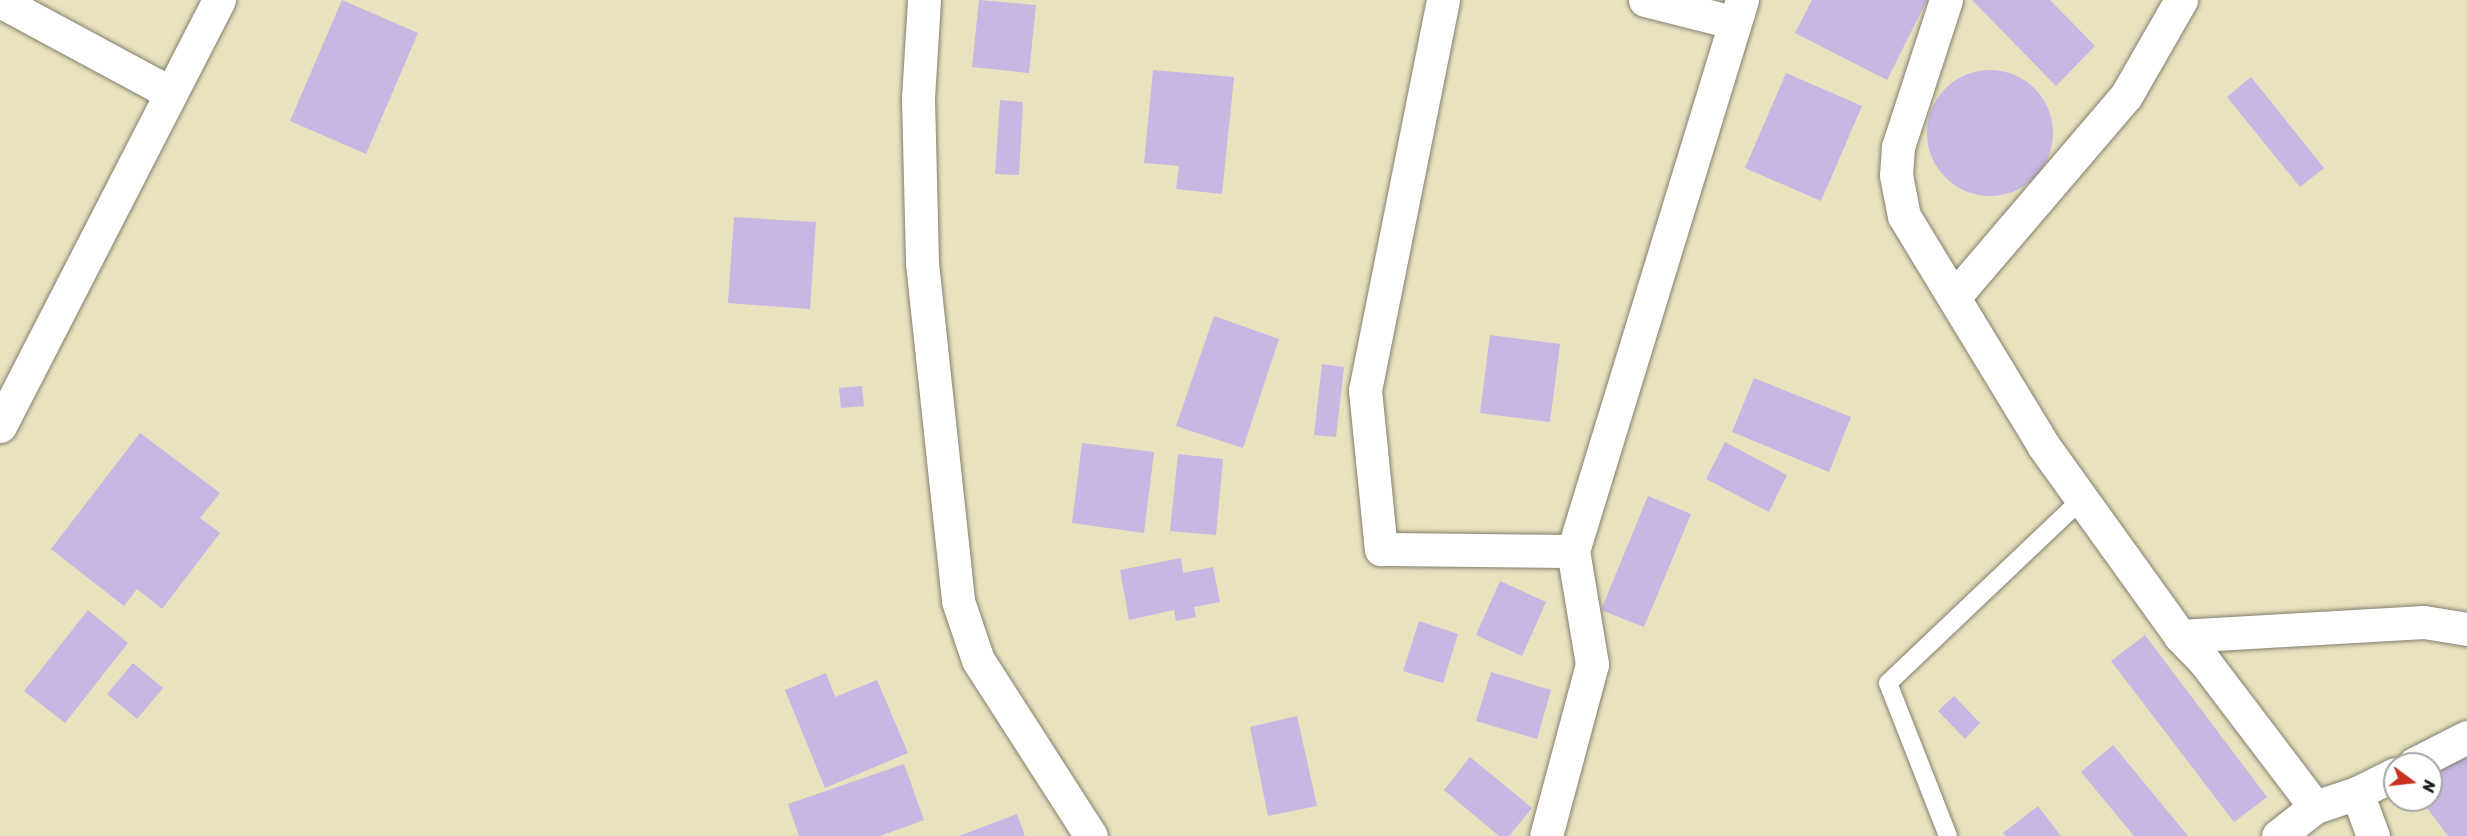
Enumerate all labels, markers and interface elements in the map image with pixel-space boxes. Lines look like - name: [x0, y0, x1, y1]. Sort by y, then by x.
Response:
- north arrow: [2383, 752, 2443, 812]
- text: N: [2413, 777, 2444, 795]

